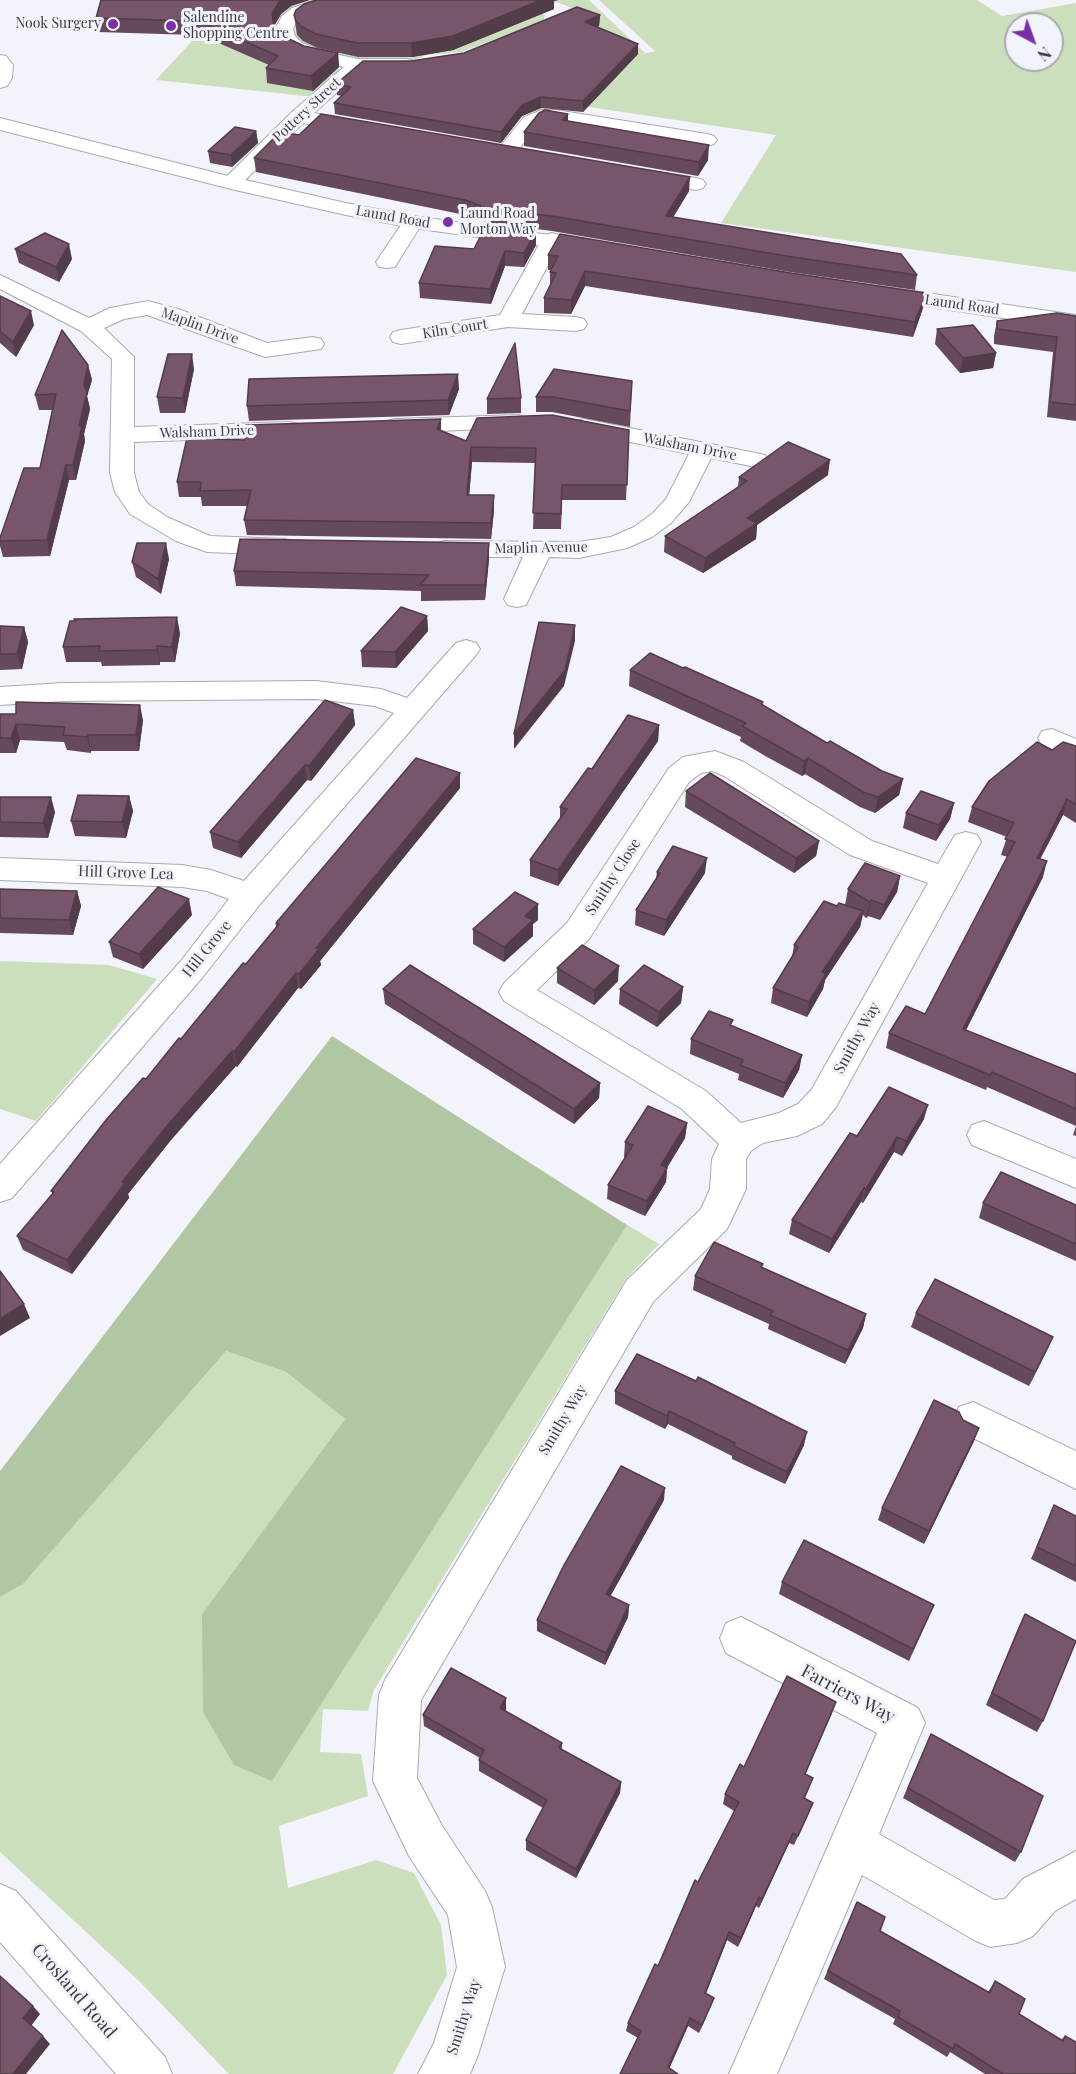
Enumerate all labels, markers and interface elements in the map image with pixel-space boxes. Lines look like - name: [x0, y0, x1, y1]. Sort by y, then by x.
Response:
- place label: Salendine Shopping Centre: [183, 10, 289, 42]
- north arrow: [1004, 12, 1064, 72]
- place label: Nook Surgery: [15, 16, 101, 32]
- marker: Nook Surgery: [106, 17, 120, 31]
- marker: Salendine Shopping Centre: [164, 19, 178, 33]
- text: N: [1034, 43, 1056, 66]
- street label: Pottery Street: [270, 74, 344, 146]
- street label: Laund Road: [355, 202, 431, 232]
- place label: Laund Road Morton Way: [460, 206, 536, 238]
- marker: Laund Road Morton Way: [441, 215, 455, 229]
- street label: Laund Road: [924, 291, 1000, 319]
- street label: Maplin Drive: [159, 304, 241, 348]
- street label: Kiln Court: [421, 316, 489, 342]
- street label: Walsham Drive: [159, 422, 255, 442]
- street label: Walsham Drive: [642, 430, 738, 464]
- street label: Maplin Avenue: [494, 539, 588, 557]
- street label: Smithy Close: [581, 835, 645, 919]
- street label: Hill Grove Lea: [78, 862, 174, 884]
- street label: Hill Grove: [179, 917, 235, 981]
- street label: Smithy Way: [830, 999, 884, 1077]
- street label: Smithy Way: [535, 1382, 591, 1458]
- street label: Farriers Way: [797, 1660, 899, 1728]
- street label: Crosland Road: [27, 1939, 121, 2043]
- street label: Smithy Way: [443, 1977, 485, 2057]

